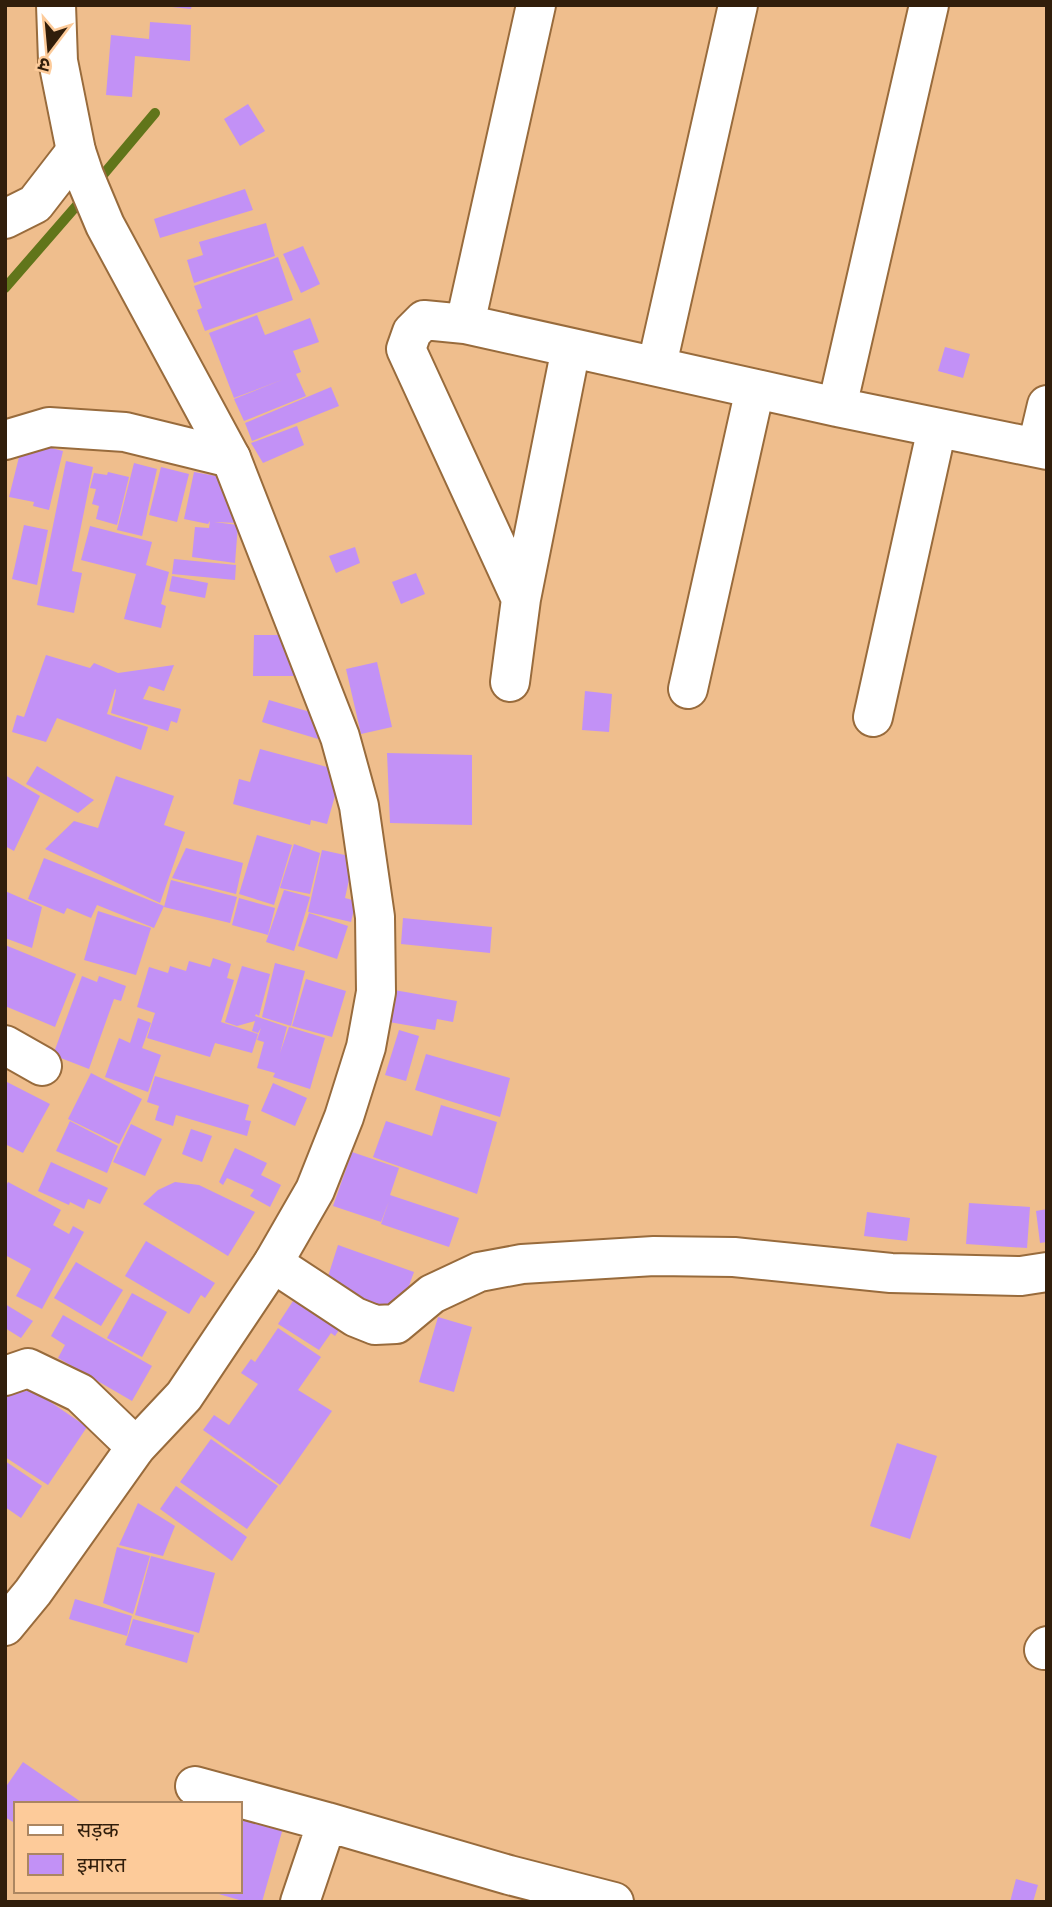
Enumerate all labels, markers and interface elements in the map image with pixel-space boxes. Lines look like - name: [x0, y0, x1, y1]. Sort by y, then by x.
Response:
- north arrow: [14, 14, 84, 84]
- text: उ: [34, 50, 54, 81]
- legend: [14, 1802, 242, 1893]
- text: सड़क: [77, 1813, 119, 1845]
- text: इमारत: [77, 1848, 127, 1880]

